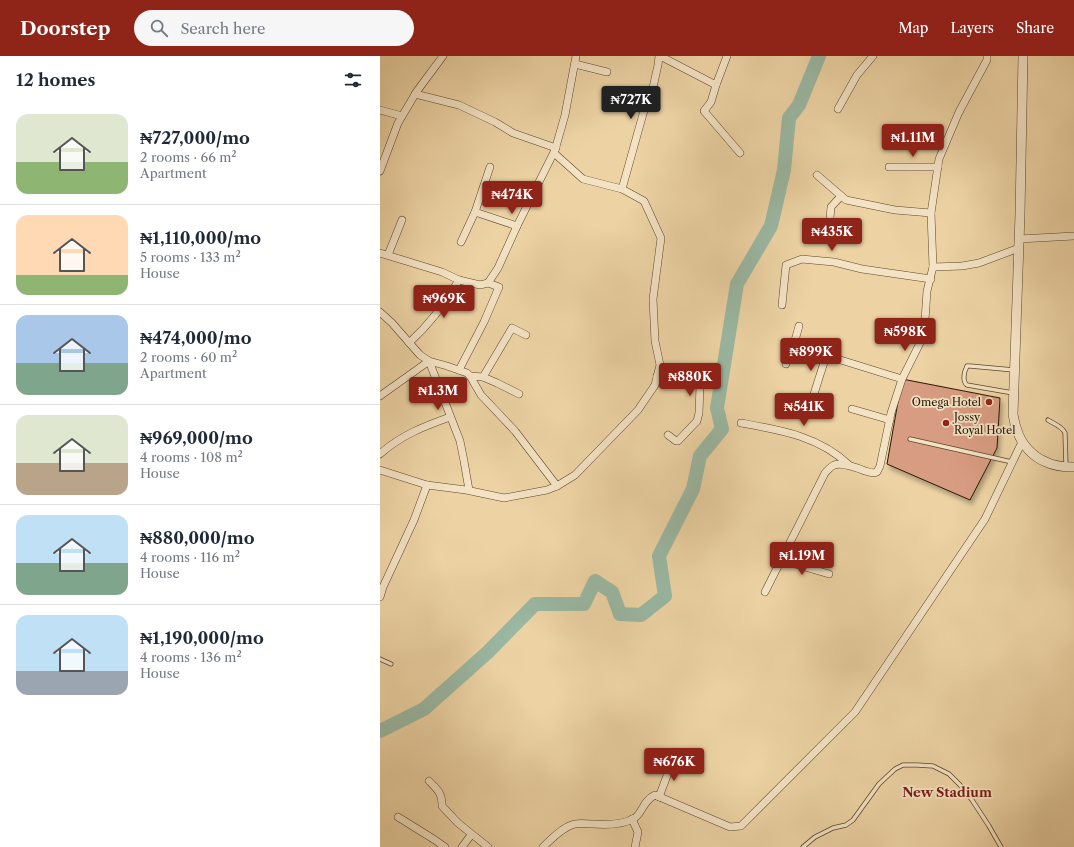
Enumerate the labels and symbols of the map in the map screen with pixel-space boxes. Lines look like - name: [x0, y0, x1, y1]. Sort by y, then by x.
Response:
- pin: ₦727K: [603, 86, 659, 120]
- pin: ₦1.11M: [880, 124, 946, 158]
- pin: ₦474K: [484, 181, 540, 215]
- pin: ₦435K: [804, 218, 860, 252]
- pin: ₦969K: [416, 285, 472, 319]
- pin: ₦598K: [877, 318, 933, 352]
- pin: ₦899K: [783, 338, 839, 372]
- pin: ₦880K: [662, 363, 718, 397]
- pin: ₦1.3M: [410, 377, 466, 411]
- pin: ₦541K: [776, 393, 832, 427]
- place label: Omega Hotel: [912, 395, 982, 409]
- marker: Omega Hotel: [984, 397, 994, 407]
- place label: Jossy Royal Hotel: [952, 410, 1016, 437]
- marker: Jossy Royal Hotel: [941, 418, 951, 428]
- pin: ₦1.19M: [769, 542, 835, 576]
- pin: ₦676K: [646, 748, 702, 782]
- district label: New Stadium: [902, 784, 992, 800]

